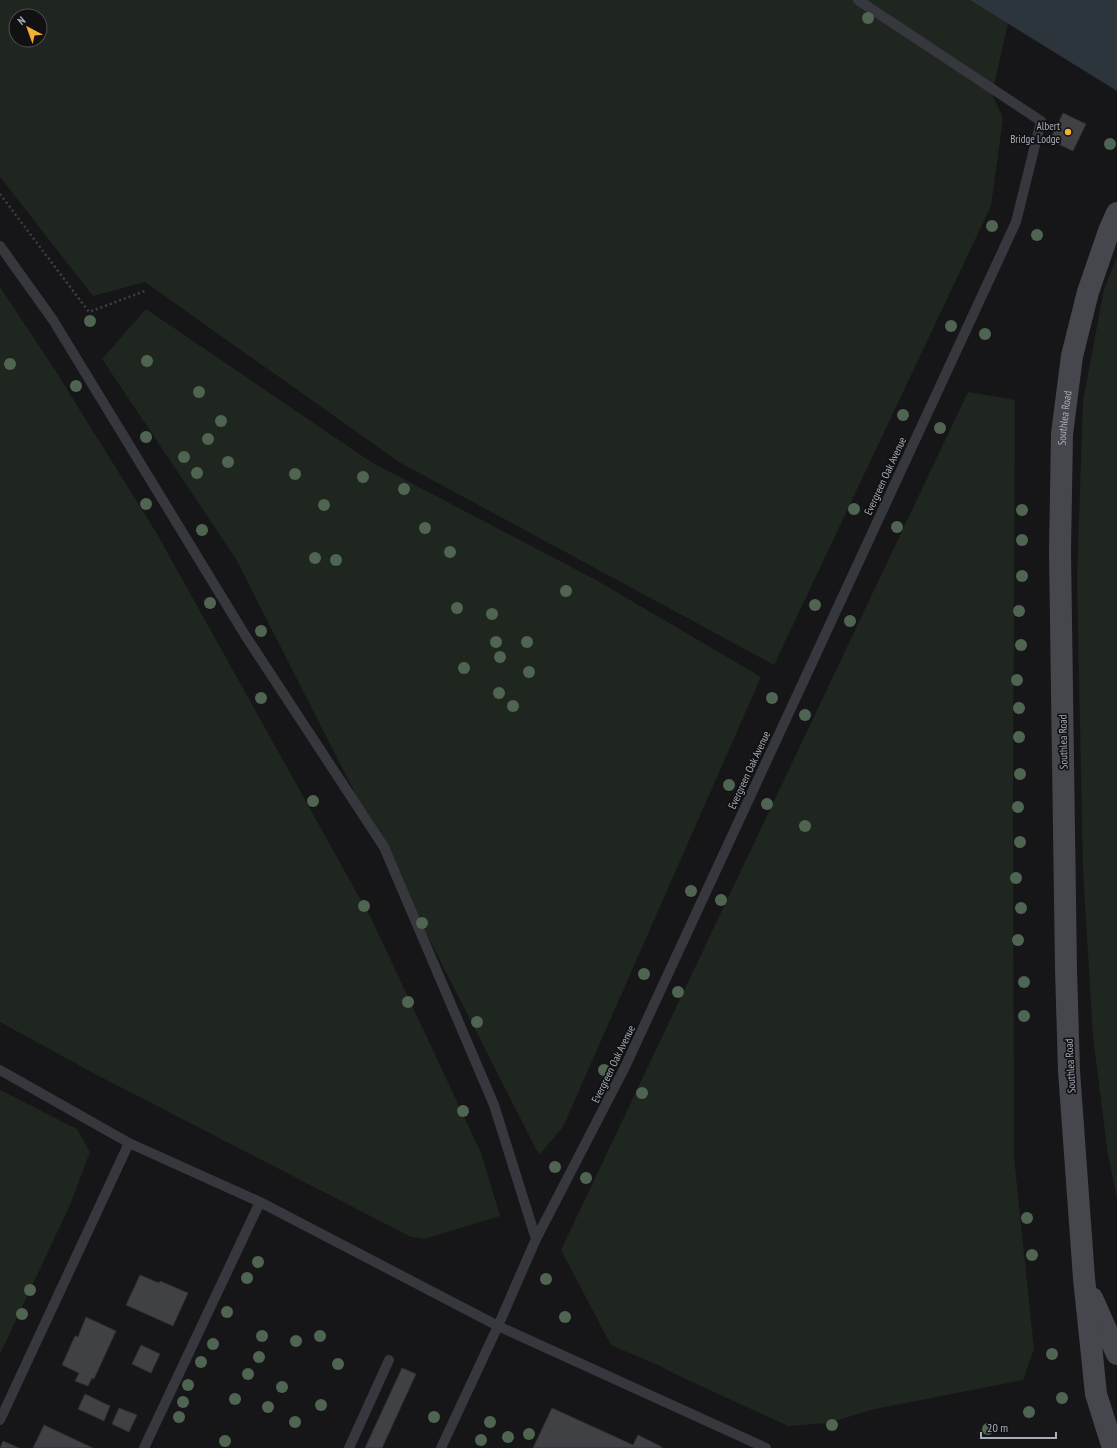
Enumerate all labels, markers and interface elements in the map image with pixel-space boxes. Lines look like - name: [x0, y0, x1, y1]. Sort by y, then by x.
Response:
- north arrow: [8, 8, 48, 48]
- text: N: [15, 13, 28, 28]
- place label: Albert Bridge Lodge: [1010, 119, 1060, 146]
- marker: Albert Bridge Lodge: [1063, 127, 1073, 137]
- street label: Southlea Road: [1055, 390, 1075, 445]
- street label: Evergreen Oak Avenue: [861, 434, 909, 517]
- street label: Southlea Road: [1056, 714, 1070, 769]
- street label: Evergreen Oak Avenue: [725, 728, 773, 811]
- street label: Evergreen Oak Avenue: [588, 1022, 638, 1105]
- street label: Southlea Road: [1062, 1038, 1078, 1094]
- scale bar: [981, 1414, 1056, 1440]
- text: 20 m: [987, 1420, 1008, 1435]

